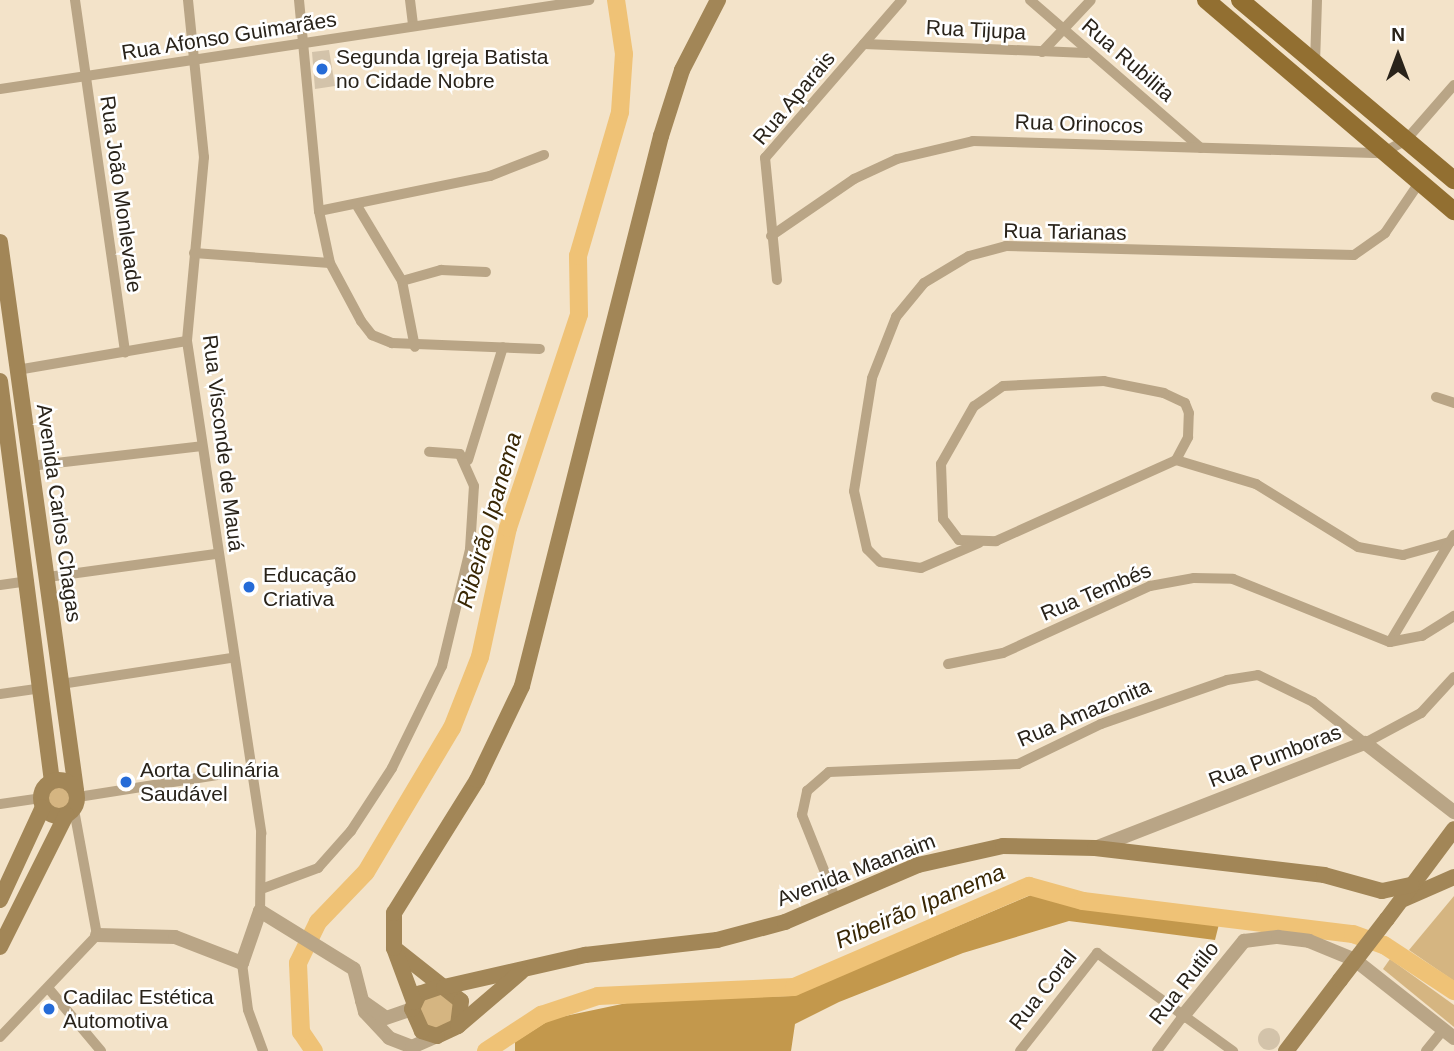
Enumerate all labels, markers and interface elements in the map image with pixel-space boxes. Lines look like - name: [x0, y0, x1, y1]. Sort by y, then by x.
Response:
- street label: Rua Afonso Guimarães: [119, 6, 339, 66]
- street label: Rua Rubilita: [1077, 13, 1179, 107]
- street label: Rua Tijupa: [925, 15, 1027, 45]
- north arrow: [1363, 21, 1433, 91]
- text: N: [1391, 24, 1405, 45]
- place label: Segunda Igreja Batista no Cidade Nobre: [336, 44, 548, 94]
- street label: Rua Aparais: [747, 46, 841, 150]
- marker: Segunda Igreja Batista no Cidade Nobre: [314, 61, 330, 77]
- street label: Rua João Monlevade: [95, 94, 147, 294]
- street label: Rua Orinocos: [1014, 109, 1144, 139]
- street label: Rua Tarianas: [1003, 218, 1127, 246]
- street label: Rua Visconde de Mauá: [197, 333, 249, 553]
- street label: Avenida Carlos Chagas: [31, 402, 87, 624]
- water label: Ribeirão Ipanema: [451, 429, 527, 611]
- street label: Rua Tembés: [1037, 557, 1155, 627]
- place label: Educação Criativa: [263, 562, 356, 612]
- marker: Educação Criativa: [241, 579, 257, 595]
- street label: Rua Amazonita: [1013, 673, 1155, 753]
- street label: Rua Pumboras: [1205, 719, 1345, 793]
- place label: Aorta Culinária Saudável: [140, 757, 279, 807]
- marker: Aorta Culinária Saudável: [118, 774, 134, 790]
- street label: Avenida Maanaim: [773, 828, 939, 912]
- water label: Ribeirão Ipanema: [831, 858, 1009, 954]
- street label: Rua Rutilo: [1144, 937, 1224, 1029]
- street label: Rua Coral: [1004, 945, 1082, 1035]
- place label: Cadilac Estética Automotiva: [63, 984, 214, 1034]
- marker: Cadilac Estética Automotiva: [41, 1001, 57, 1017]

